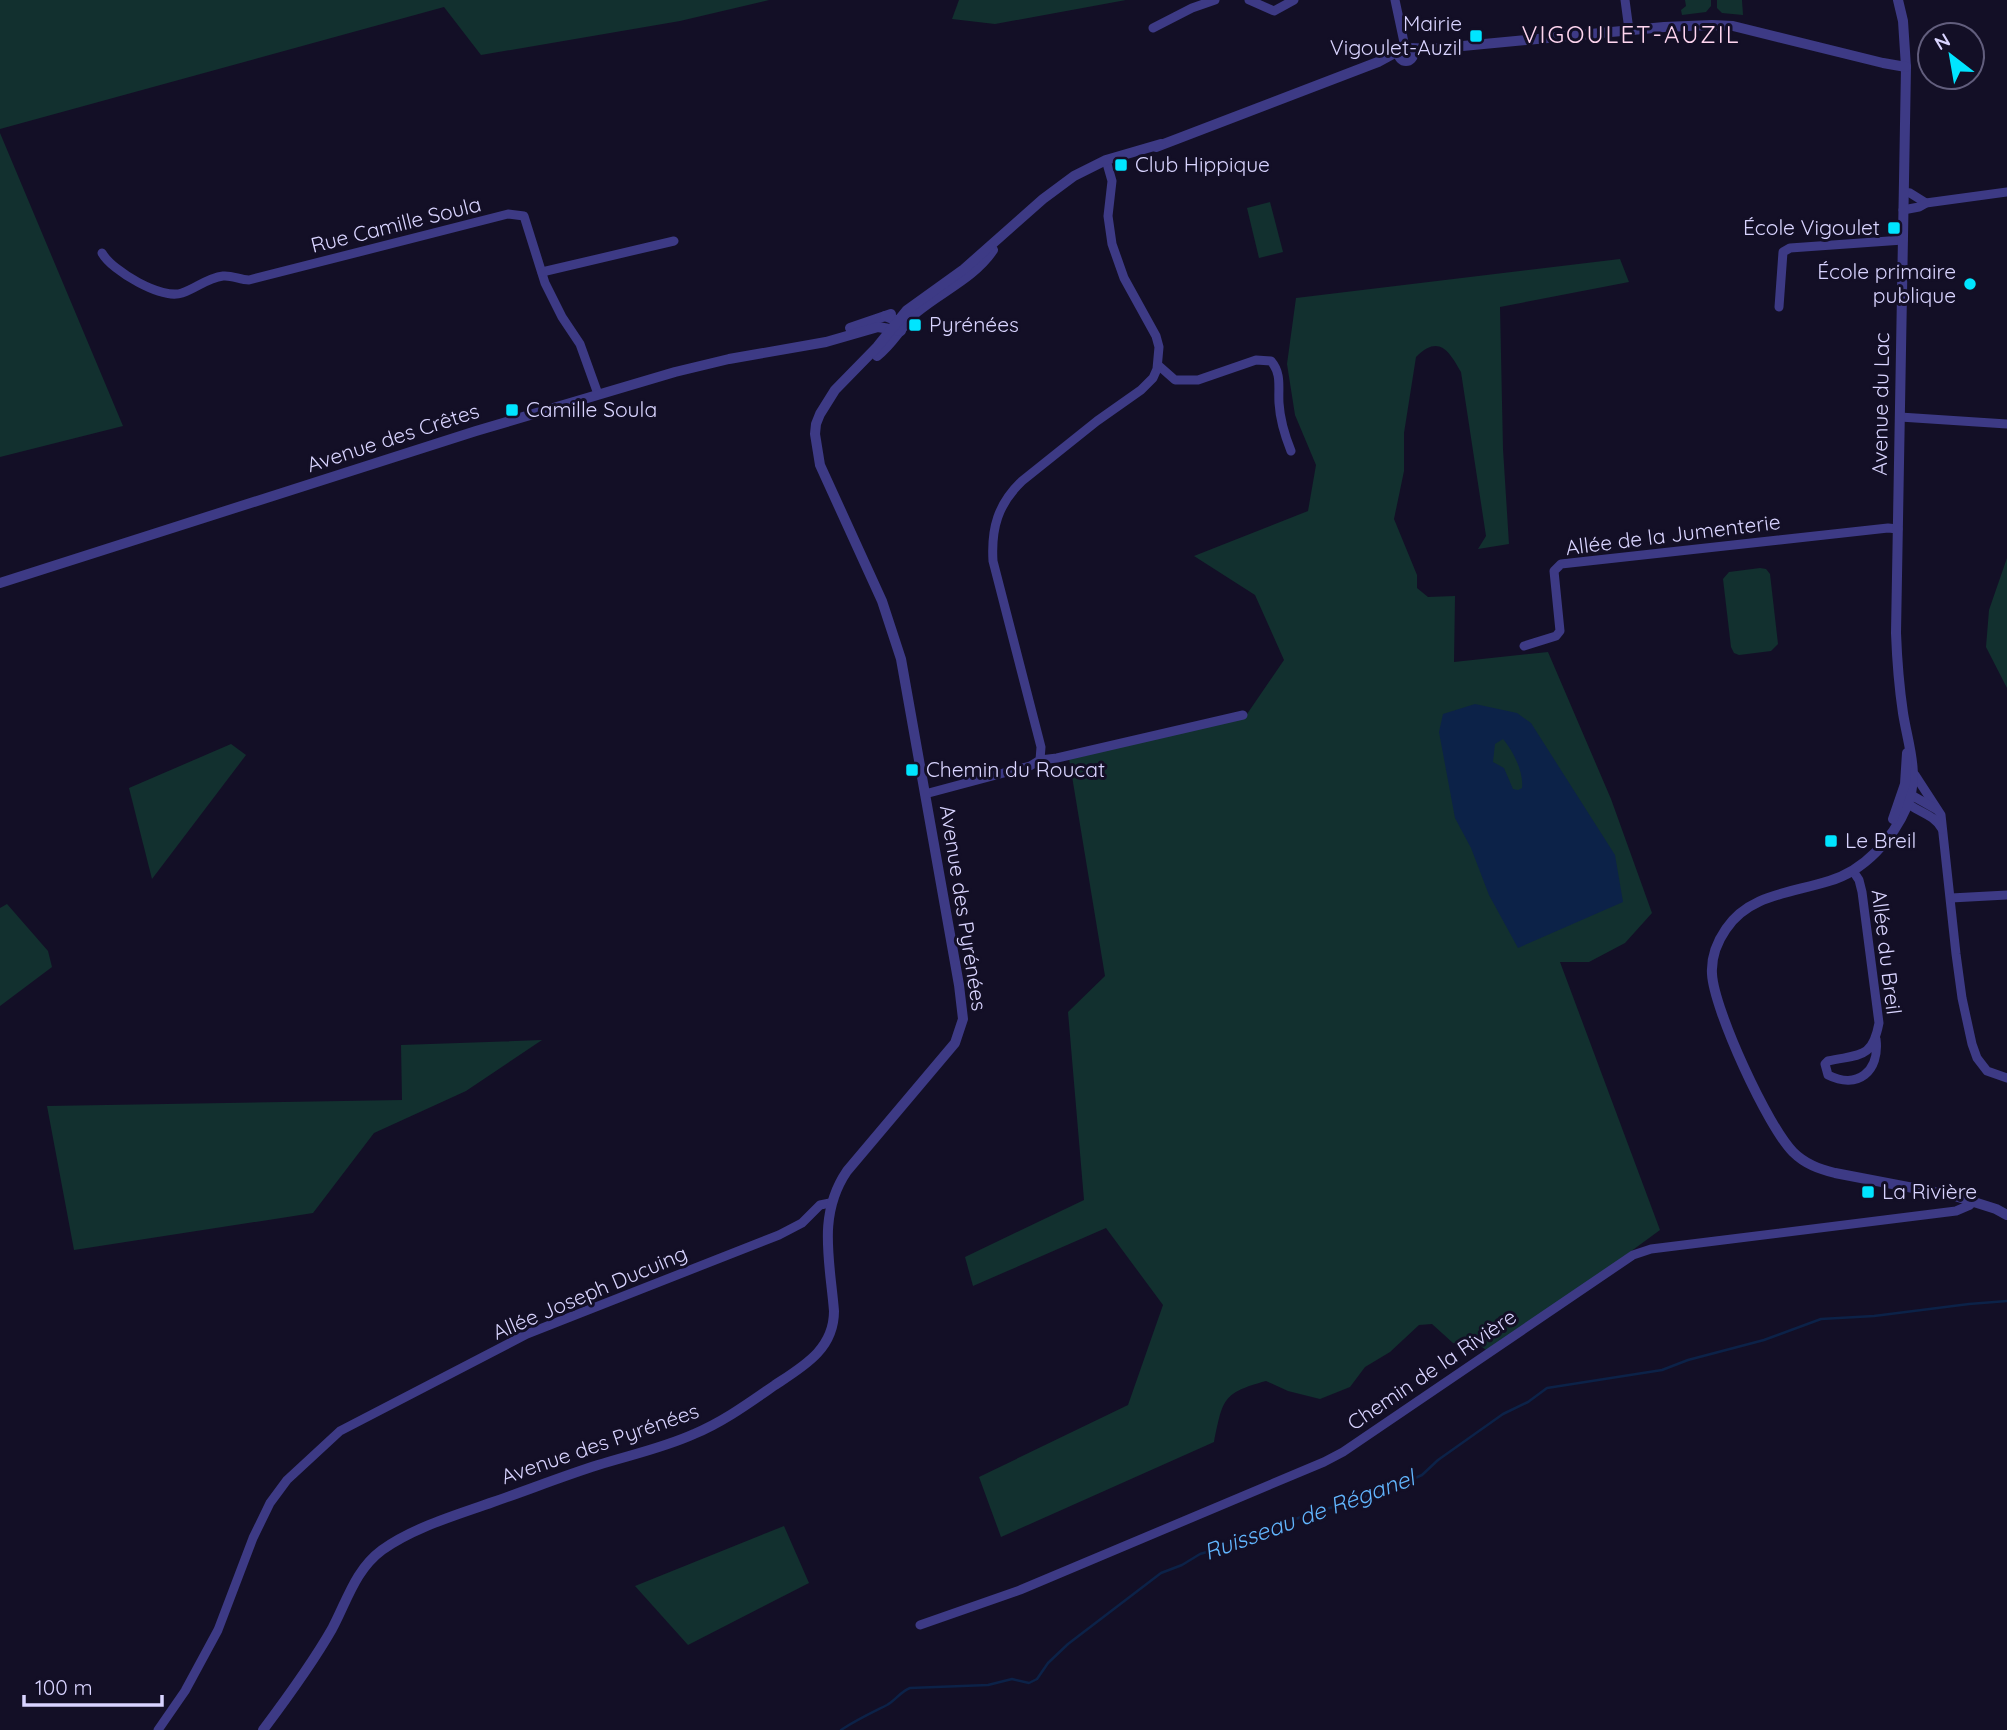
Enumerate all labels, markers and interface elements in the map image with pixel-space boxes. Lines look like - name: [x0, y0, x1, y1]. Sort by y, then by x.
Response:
- place label: Mairie Vigoulet-Auzil: [1330, 10, 1462, 60]
- district label: VIGOULET-AUZIL: [1521, 19, 1741, 49]
- north arrow: [1916, 21, 1986, 91]
- marker: Mairie Vigoulet-Auzil: [1468, 28, 1484, 44]
- text: N: [1930, 28, 1954, 55]
- place label: Club Hippique: [1135, 151, 1270, 177]
- marker: Club Hippique: [1113, 157, 1129, 173]
- street label: Rue Camille Soula: [308, 190, 484, 258]
- place label: École Vigoulet: [1743, 214, 1880, 240]
- marker: École Vigoulet: [1886, 220, 1902, 236]
- place label: École primaire publique: [1817, 258, 1956, 308]
- marker: École primaire publique: [1962, 276, 1978, 292]
- place label: Pyrénées: [929, 311, 1019, 337]
- marker: Pyrénées: [907, 317, 923, 333]
- street label: Avenue du Lac: [1866, 332, 1894, 476]
- place label: Camille Soula: [526, 396, 657, 422]
- street label: Avenue des Crêtes: [303, 397, 482, 477]
- marker: Camille Soula: [504, 402, 520, 418]
- street label: Allée de la Jumenterie: [1564, 508, 1782, 560]
- place label: Chemin du Roucat: [926, 756, 1105, 782]
- marker: Chemin du Roucat: [904, 762, 920, 778]
- street label: Avenue des Pyrénées: [935, 803, 993, 1012]
- place label: Le Breil: [1845, 827, 1916, 853]
- marker: Le Breil: [1823, 833, 1839, 849]
- street label: Allée du Breil: [1866, 888, 1908, 1016]
- place label: La Rivière: [1882, 1178, 1977, 1204]
- marker: La Rivière: [1860, 1184, 1876, 1200]
- street label: Allée Joseph Ducuing: [488, 1239, 691, 1345]
- street label: Chemin de la Rivière: [1342, 1303, 1521, 1435]
- street label: Avenue des Pyrénées: [497, 1397, 702, 1489]
- water label: Ruisseau de Réganel: [1200, 1462, 1421, 1566]
- scale bar: [24, 1664, 163, 1708]
- text: 100 m: [35, 1674, 93, 1700]

